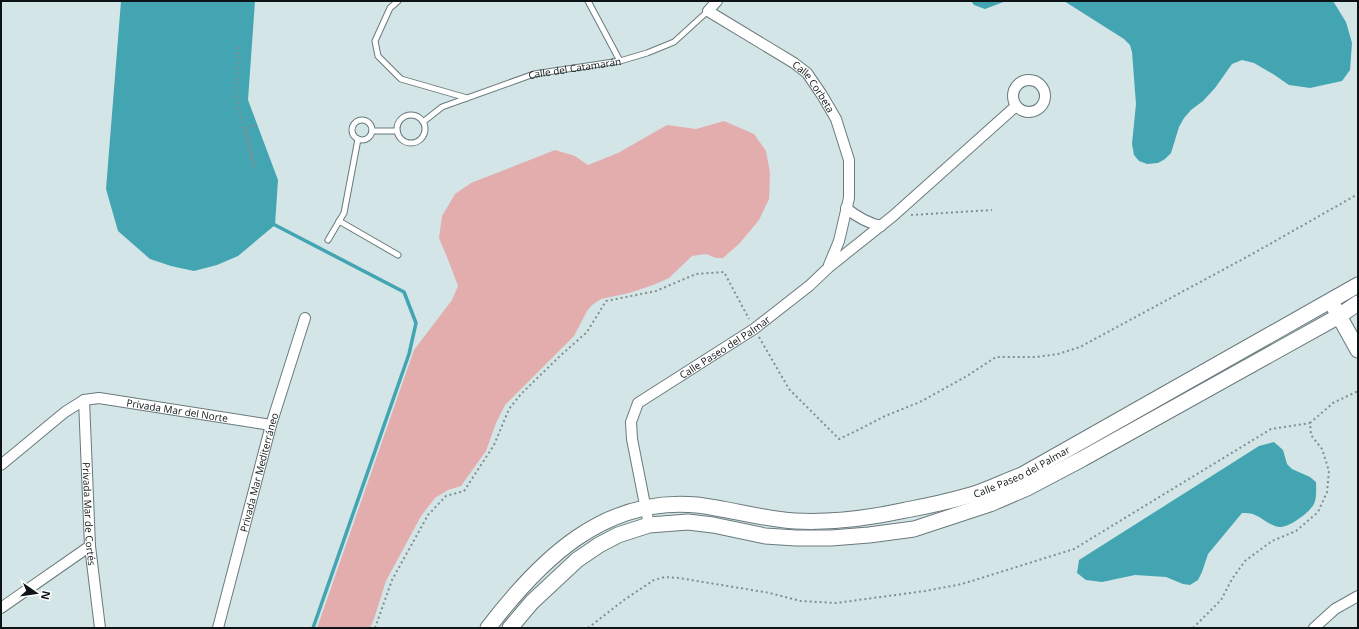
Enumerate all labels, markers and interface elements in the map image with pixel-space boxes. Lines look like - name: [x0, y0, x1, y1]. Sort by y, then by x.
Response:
- street label: Calle del Catamarán: [526, 54, 622, 83]
- street label: Calle Corbeta: [790, 57, 838, 115]
- street label: Calle Paseo del Palmar: [677, 312, 773, 382]
- street label: Privada Mar del Norte: [126, 395, 229, 425]
- street label: Privada Mar Mediterráneo: [236, 411, 281, 533]
- street label: Calle Paseo del Palmar: [971, 442, 1072, 501]
- street label: Privada Mar de Cortés: [80, 462, 99, 567]
- north arrow: [16, 573, 56, 613]
- text: N: [38, 589, 55, 601]

